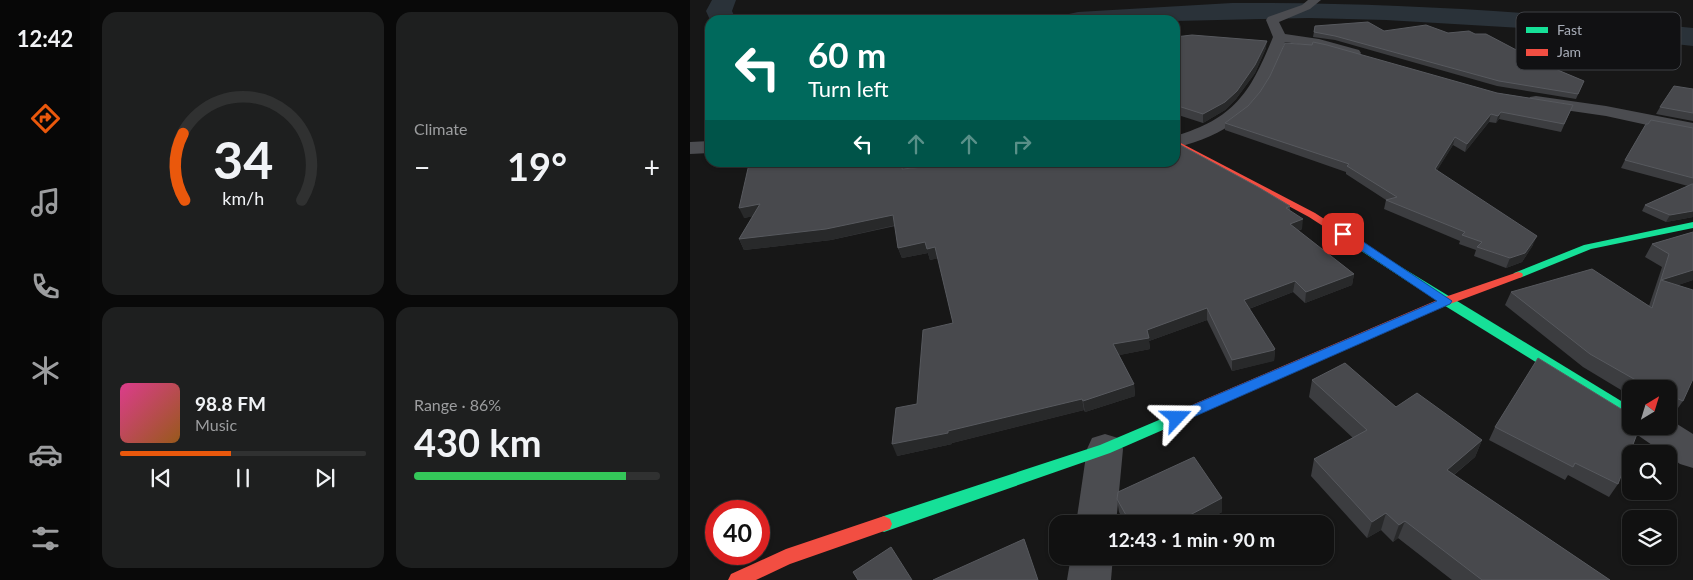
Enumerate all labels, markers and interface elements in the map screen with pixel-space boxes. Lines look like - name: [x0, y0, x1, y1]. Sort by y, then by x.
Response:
- legend: [1516, 12, 1681, 70]
- text: Fast: [1557, 21, 1582, 38]
- text: 12:42: [17, 25, 73, 52]
- text: 60 m: [808, 33, 886, 75]
- icon: left: [725, 35, 790, 100]
- text: Jam: [1557, 43, 1581, 60]
- text: Turn left: [808, 75, 889, 102]
- icon: directions: [28, 101, 63, 136]
- text: Climate: [414, 119, 467, 138]
- text: 34: [213, 128, 273, 190]
- icon: left: [849, 130, 877, 158]
- icon: ahead: [902, 130, 930, 158]
- icon: ahead: [955, 130, 983, 158]
- icon: right: [1008, 130, 1036, 158]
- text: 19°: [507, 143, 567, 189]
- text: −: [414, 150, 430, 184]
- text: +: [644, 150, 660, 184]
- icon: music: [28, 185, 63, 220]
- text: km/h: [222, 187, 264, 209]
- pin: [1322, 213, 1364, 255]
- icon: arrive: [1329, 220, 1357, 248]
- icon: phone: [28, 269, 63, 304]
- icon: climate: [28, 353, 63, 388]
- north arrow: [1622, 380, 1678, 435]
- map controls: [1622, 380, 1677, 565]
- position arrow: [1150, 391, 1202, 443]
- text: 98.8 FM: [195, 392, 266, 415]
- text: Range · 86%: [414, 395, 501, 414]
- text: Music: [195, 415, 237, 434]
- text: 430 km: [414, 419, 542, 465]
- icon: car: [28, 437, 63, 472]
- button: search: [1622, 445, 1677, 500]
- icon: previous: [147, 464, 175, 492]
- icon: pause: [229, 464, 257, 492]
- icon: next: [311, 464, 339, 492]
- speed limit sign: 40: [705, 500, 770, 565]
- button: layers: [1622, 510, 1677, 565]
- icon: filters: [28, 521, 63, 556]
- text: 12:43 · 1 min · 90 m: [1108, 528, 1275, 551]

